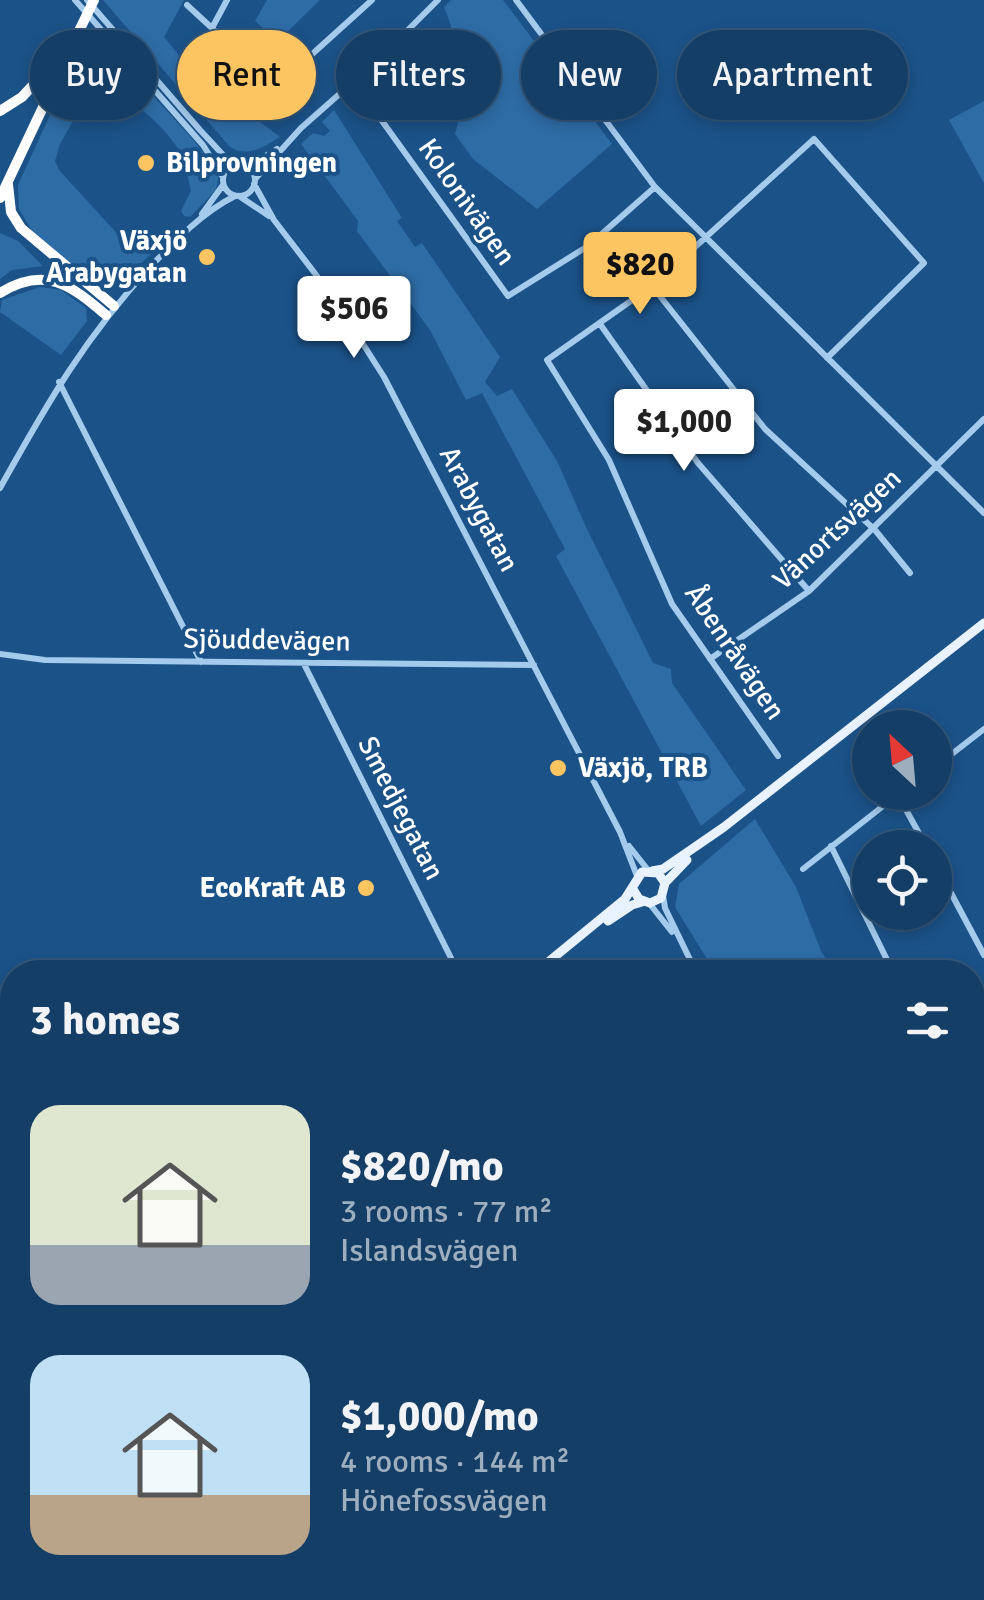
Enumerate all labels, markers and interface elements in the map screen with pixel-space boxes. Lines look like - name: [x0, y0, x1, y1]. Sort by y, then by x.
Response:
- chip: Buy: [30, 30, 157, 120]
- chip: Rent: [177, 30, 316, 120]
- chip: Filters: [336, 30, 501, 120]
- chip: New: [521, 30, 657, 120]
- chip: Apartment: [677, 30, 908, 120]
- street label: Kolonivägen: [411, 132, 523, 272]
- place label: Bilprovningen: [166, 146, 337, 180]
- marker: Bilprovningen: [135, 152, 157, 174]
- place label: Växjö Arabygatan: [46, 224, 187, 290]
- pin: $820: [581, 232, 699, 317]
- text: $820: [605, 245, 675, 284]
- marker: Växjö Arabygatan: [196, 246, 218, 268]
- pin: $506: [295, 276, 413, 361]
- text: $506: [319, 289, 389, 328]
- pin: $1,000: [603, 389, 765, 474]
- text: $1,000: [636, 402, 732, 441]
- street label: Arabygatan: [432, 441, 526, 577]
- street label: Vänortsvägen: [766, 461, 908, 597]
- street label: Åbenråvägen: [677, 578, 793, 726]
- street label: Sjöuddevägen: [183, 622, 351, 658]
- north arrow: [852, 710, 952, 810]
- map controls: [852, 710, 952, 930]
- street label: Smedjegatan: [350, 731, 452, 885]
- place label: Växjö, TRB: [578, 751, 708, 785]
- marker: Växjö, TRB: [547, 757, 569, 779]
- button: locate: [852, 830, 952, 930]
- place label: EcoKraft AB: [200, 871, 346, 905]
- marker: EcoKraft AB: [355, 877, 377, 899]
- icon: filters: [900, 993, 955, 1048]
- text: 3 homes: [30, 995, 180, 1046]
- text: $820/mo: [340, 1141, 504, 1192]
- icon: home: [110, 1145, 230, 1265]
- text: 3 rooms · 77 m²: [340, 1192, 553, 1231]
- text: Islandsvägen: [340, 1231, 518, 1270]
- text: $1,000/mo: [340, 1391, 539, 1442]
- icon: home: [110, 1395, 230, 1515]
- text: 4 rooms · 144 m²: [340, 1442, 570, 1481]
- text: Hönefossvägen: [340, 1481, 548, 1520]

